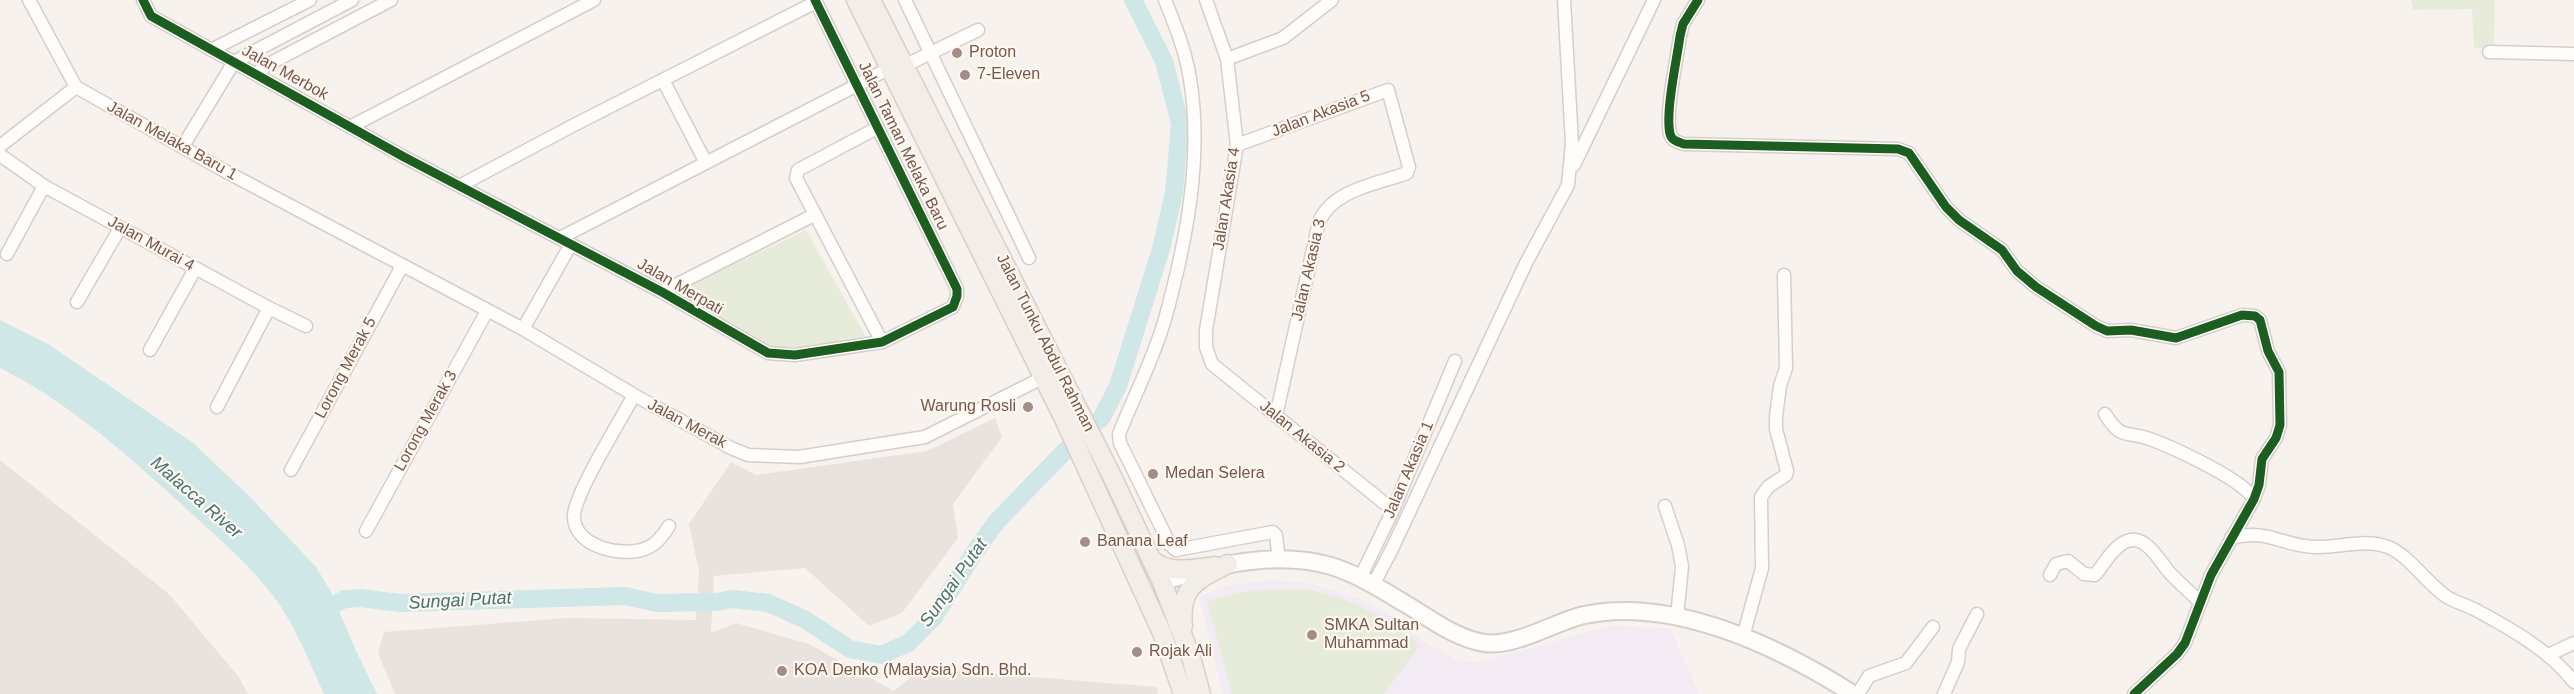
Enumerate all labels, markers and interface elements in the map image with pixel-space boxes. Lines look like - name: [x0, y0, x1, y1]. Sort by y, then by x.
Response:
- street label: Jalan Merbok: [238, 41, 332, 105]
- place label: Proton: [969, 43, 1016, 63]
- marker: Proton: [950, 46, 964, 60]
- street label: Jalan Taman Melaka Baru: [854, 59, 952, 233]
- place label: 7-Eleven: [977, 65, 1040, 85]
- marker: 7-Eleven: [958, 68, 972, 82]
- street label: Jalan Akasia 5: [1269, 86, 1373, 142]
- street label: Jalan Melaka Baru 1: [104, 97, 240, 185]
- street label: Jalan Akasia 4: [1209, 146, 1245, 252]
- street label: Jalan Murai 4: [104, 212, 198, 276]
- street label: Jalan Akasia 3: [1288, 217, 1330, 323]
- street label: Jalan Tunku Abdul Rahman: [992, 251, 1098, 435]
- street label: Jalan Merpati: [634, 255, 726, 319]
- street label: Lorong Merak 5: [311, 314, 381, 422]
- street label: Lorong Merak 3: [390, 367, 462, 475]
- street label: Jalan Merak: [644, 395, 730, 453]
- place label: Warung Rosli: [921, 397, 1016, 417]
- street label: Jalan Akasia 2: [1256, 397, 1348, 477]
- marker: Warung Rosli: [1021, 400, 1035, 414]
- street label: Jalan Akasia 1: [1380, 418, 1438, 522]
- water label: Malacca River: [146, 452, 246, 544]
- place label: Medan Selera: [1165, 464, 1265, 484]
- marker: Medan Selera: [1146, 467, 1160, 481]
- place label: Banana Leaf: [1097, 532, 1188, 552]
- water label: Sungai Putat: [916, 535, 992, 631]
- marker: Banana Leaf: [1078, 535, 1092, 549]
- water label: Sungai Putat: [408, 588, 512, 614]
- place label: SMKA Sultan Muhammad: [1324, 616, 1419, 654]
- marker: SMKA Sultan Muhammad: [1305, 628, 1319, 642]
- place label: Rojak Ali: [1149, 642, 1212, 662]
- marker: Rojak Ali: [1130, 645, 1144, 659]
- place label: KOA Denko (Malaysia) Sdn. Bhd.: [794, 661, 1031, 681]
- marker: KOA Denko (Malaysia) Sdn. Bhd.: [775, 664, 789, 678]

